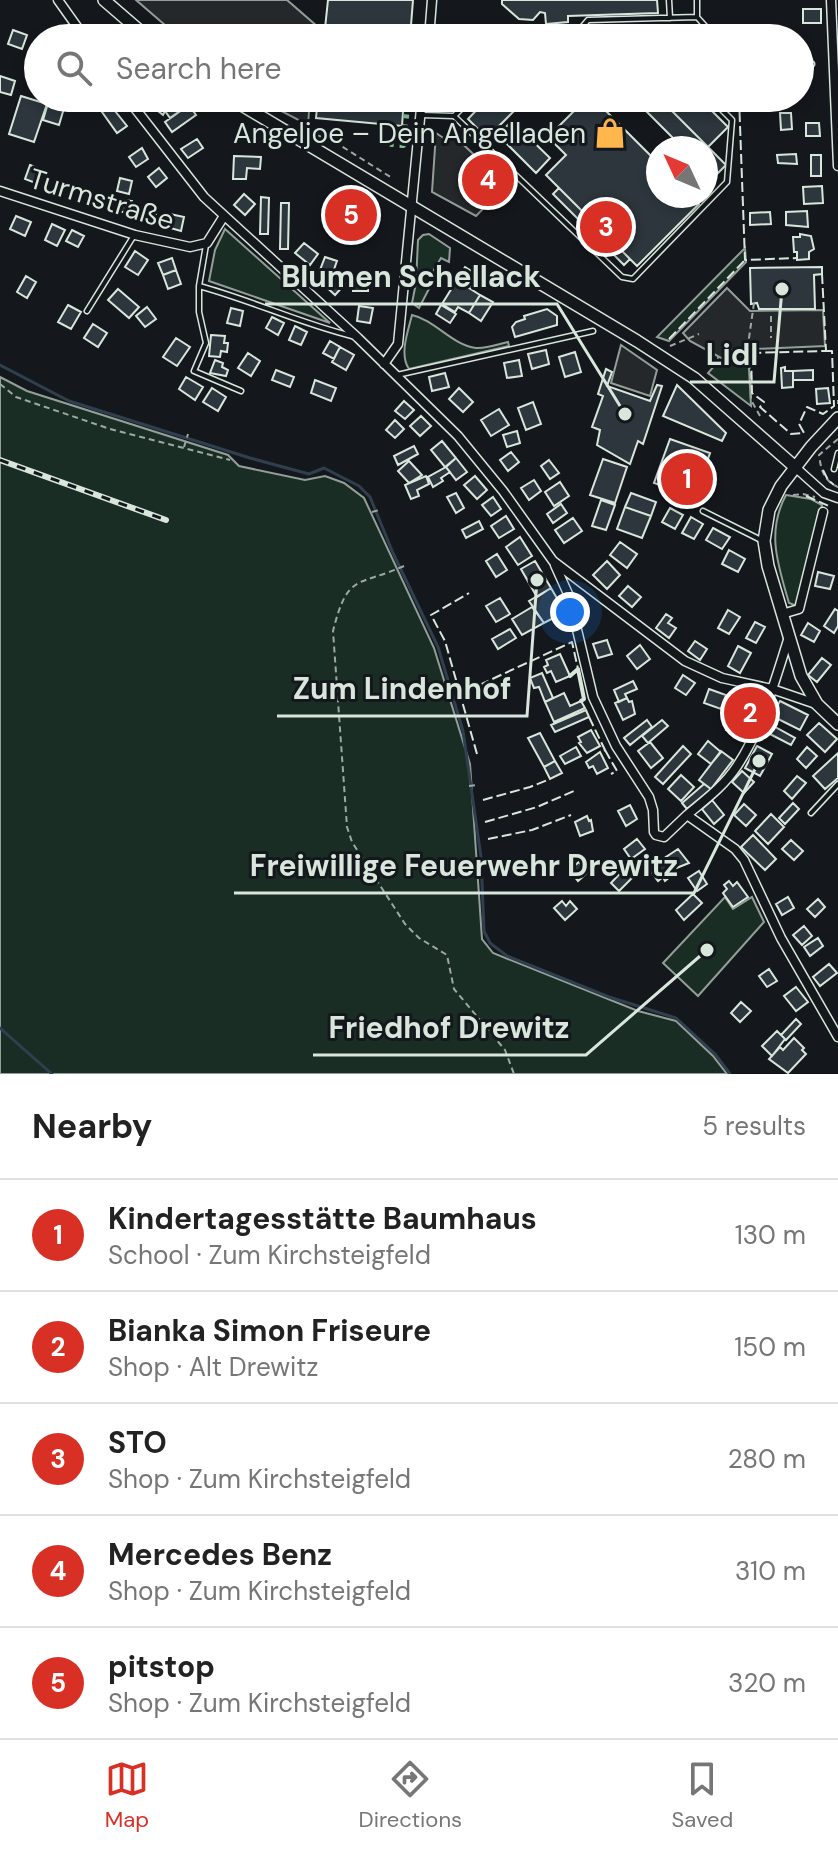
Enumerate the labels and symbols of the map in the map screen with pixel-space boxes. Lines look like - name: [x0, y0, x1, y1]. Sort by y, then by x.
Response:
- place label: Angeljoe – Dein Angelladen: [233, 115, 586, 152]
- shop icon: Angeljoe – Dein Angelladen: [593, 116, 627, 150]
- north arrow: [646, 136, 718, 208]
- pin: 4: [462, 150, 514, 210]
- street label: Turmstraße: [25, 160, 179, 239]
- pin: 5: [325, 185, 377, 245]
- pin: 3: [580, 197, 632, 257]
- callout: Blumen Schellack: [265, 250, 557, 304]
- text: Blumen Schellack: [281, 257, 541, 296]
- callout: Lidl: [690, 328, 774, 382]
- text: Lidl: [706, 335, 758, 374]
- pin: 1: [661, 449, 713, 509]
- your location: [550, 592, 590, 632]
- callout: Zum Lindenhof: [277, 662, 527, 716]
- text: Zum Lindenhof: [293, 669, 511, 708]
- pin: 2: [724, 683, 776, 743]
- callout: Freiwillige Feuerwehr Drewitz: [234, 839, 694, 893]
- text: Freiwillige Feuerwehr Drewitz: [250, 846, 678, 885]
- callout: Friedhof Drewitz: [313, 1001, 586, 1055]
- text: Friedhof Drewitz: [328, 1008, 570, 1047]

